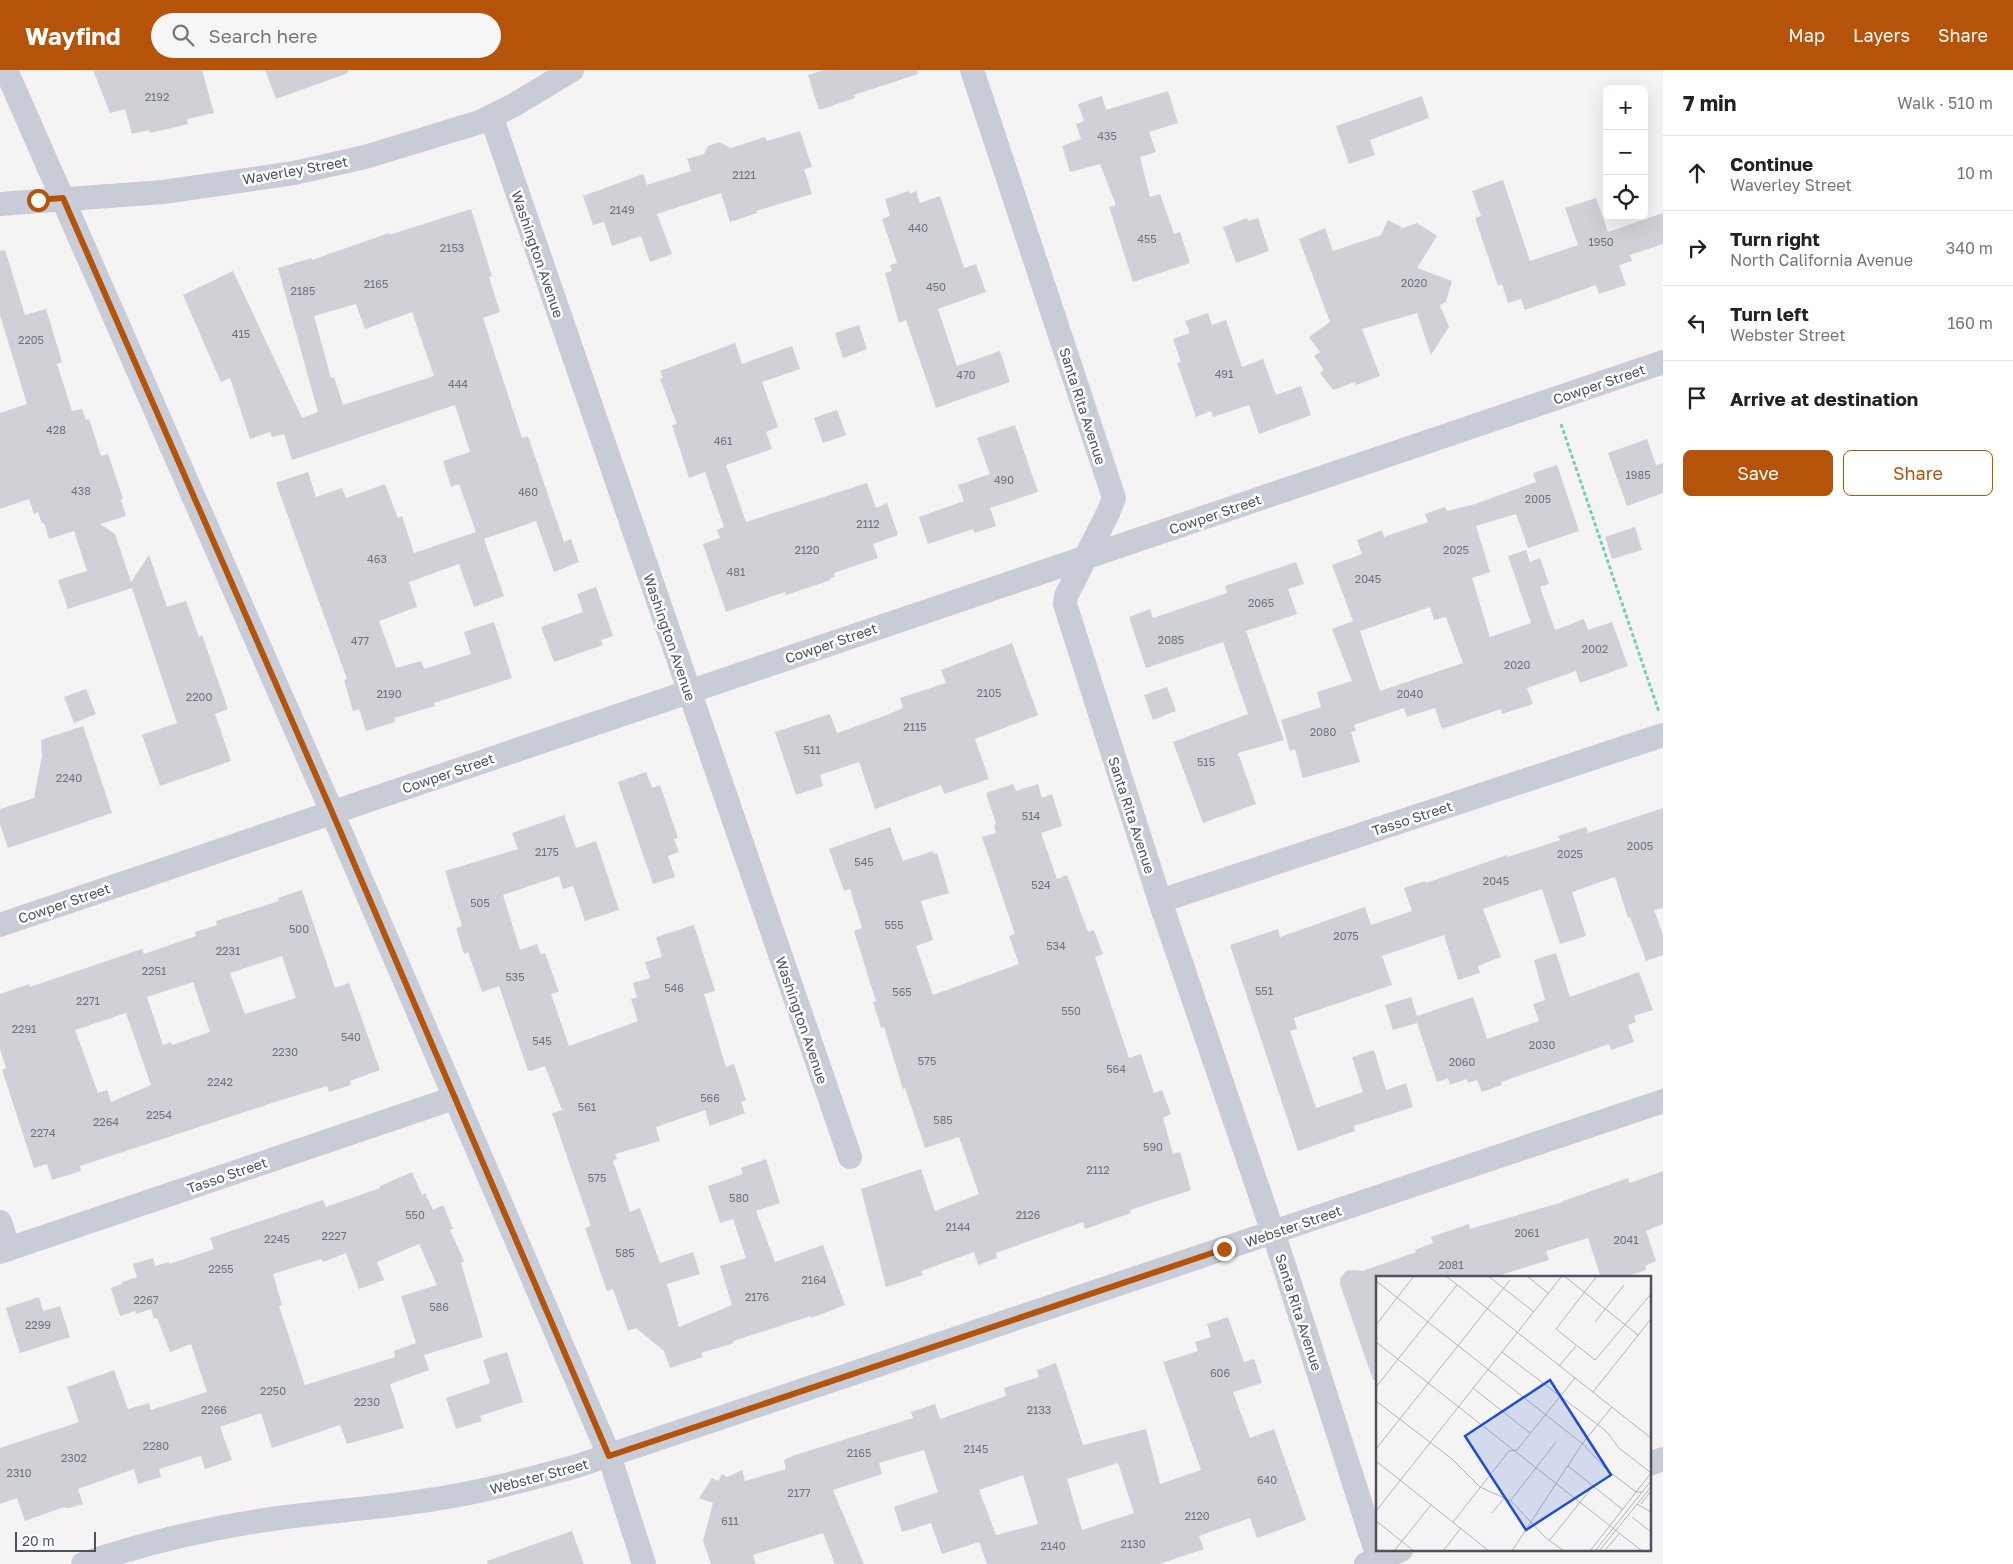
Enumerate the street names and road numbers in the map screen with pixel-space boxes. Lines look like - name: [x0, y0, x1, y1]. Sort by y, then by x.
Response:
- street label: Waverley Street: [241, 152, 349, 188]
- street label: Washington Avenue: [508, 188, 568, 320]
- street label: Santa Rita Avenue: [1056, 345, 1110, 467]
- street label: Cowper Street: [1551, 360, 1647, 408]
- street label: Cowper Street: [1167, 490, 1263, 538]
- street label: Washington Avenue: [640, 571, 700, 703]
- street label: Cowper Street: [783, 619, 879, 667]
- street label: Cowper Street: [400, 749, 496, 797]
- street label: Santa Rita Avenue: [1105, 754, 1159, 876]
- street label: Tasso Street: [1370, 797, 1454, 839]
- street label: Cowper Street: [16, 879, 112, 927]
- street label: Washington Avenue: [772, 954, 832, 1086]
- street label: Tasso Street: [185, 1153, 269, 1197]
- street label: Webster Street: [1242, 1201, 1344, 1251]
- street label: Santa Rita Avenue: [1272, 1251, 1326, 1373]
- street label: Webster Street: [488, 1455, 590, 1497]

